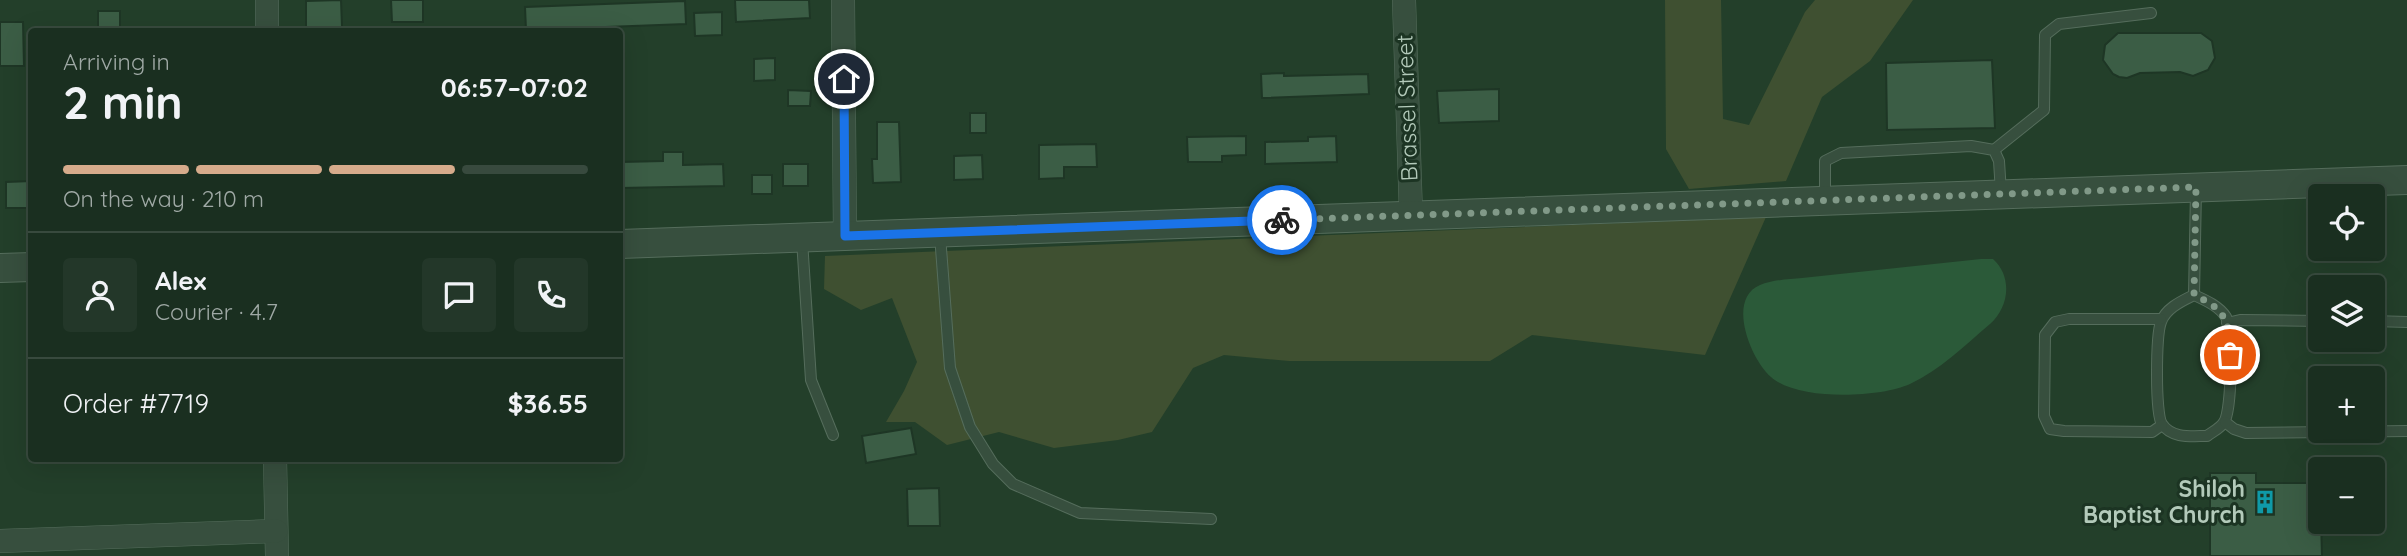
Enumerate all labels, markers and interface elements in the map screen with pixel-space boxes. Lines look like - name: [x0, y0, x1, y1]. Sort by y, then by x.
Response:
- street label: Brassel Street: [1389, 34, 1424, 182]
- text: Arriving in: [63, 47, 170, 76]
- pin: [814, 49, 874, 109]
- icon: home: [825, 60, 863, 98]
- text: 06:57–07:02: [441, 71, 588, 104]
- text: 2 min: [63, 73, 183, 131]
- text: On the way · 210 m: [63, 184, 264, 213]
- map controls: [2308, 184, 2385, 534]
- button: locate: [2308, 184, 2385, 261]
- courier: [1247, 185, 1317, 255]
- icon: bike: [1263, 201, 1301, 239]
- button: person: [63, 258, 137, 332]
- button: chat: [422, 258, 496, 332]
- button: phone: [514, 258, 588, 332]
- text: Alex: [155, 264, 206, 297]
- button: layers: [2308, 275, 2385, 352]
- text: Courier · 4.7: [155, 297, 278, 326]
- pin: [2200, 325, 2260, 385]
- icon: bag: [2211, 336, 2249, 374]
- button: +: [2308, 366, 2385, 443]
- text: Order #7719: [63, 387, 209, 420]
- text: $36.55: [508, 387, 588, 420]
- button: −: [2308, 457, 2385, 534]
- place label: Shiloh Baptist Church: [2083, 474, 2245, 529]
- building icon: Shiloh Baptist Church: [2251, 488, 2279, 516]

